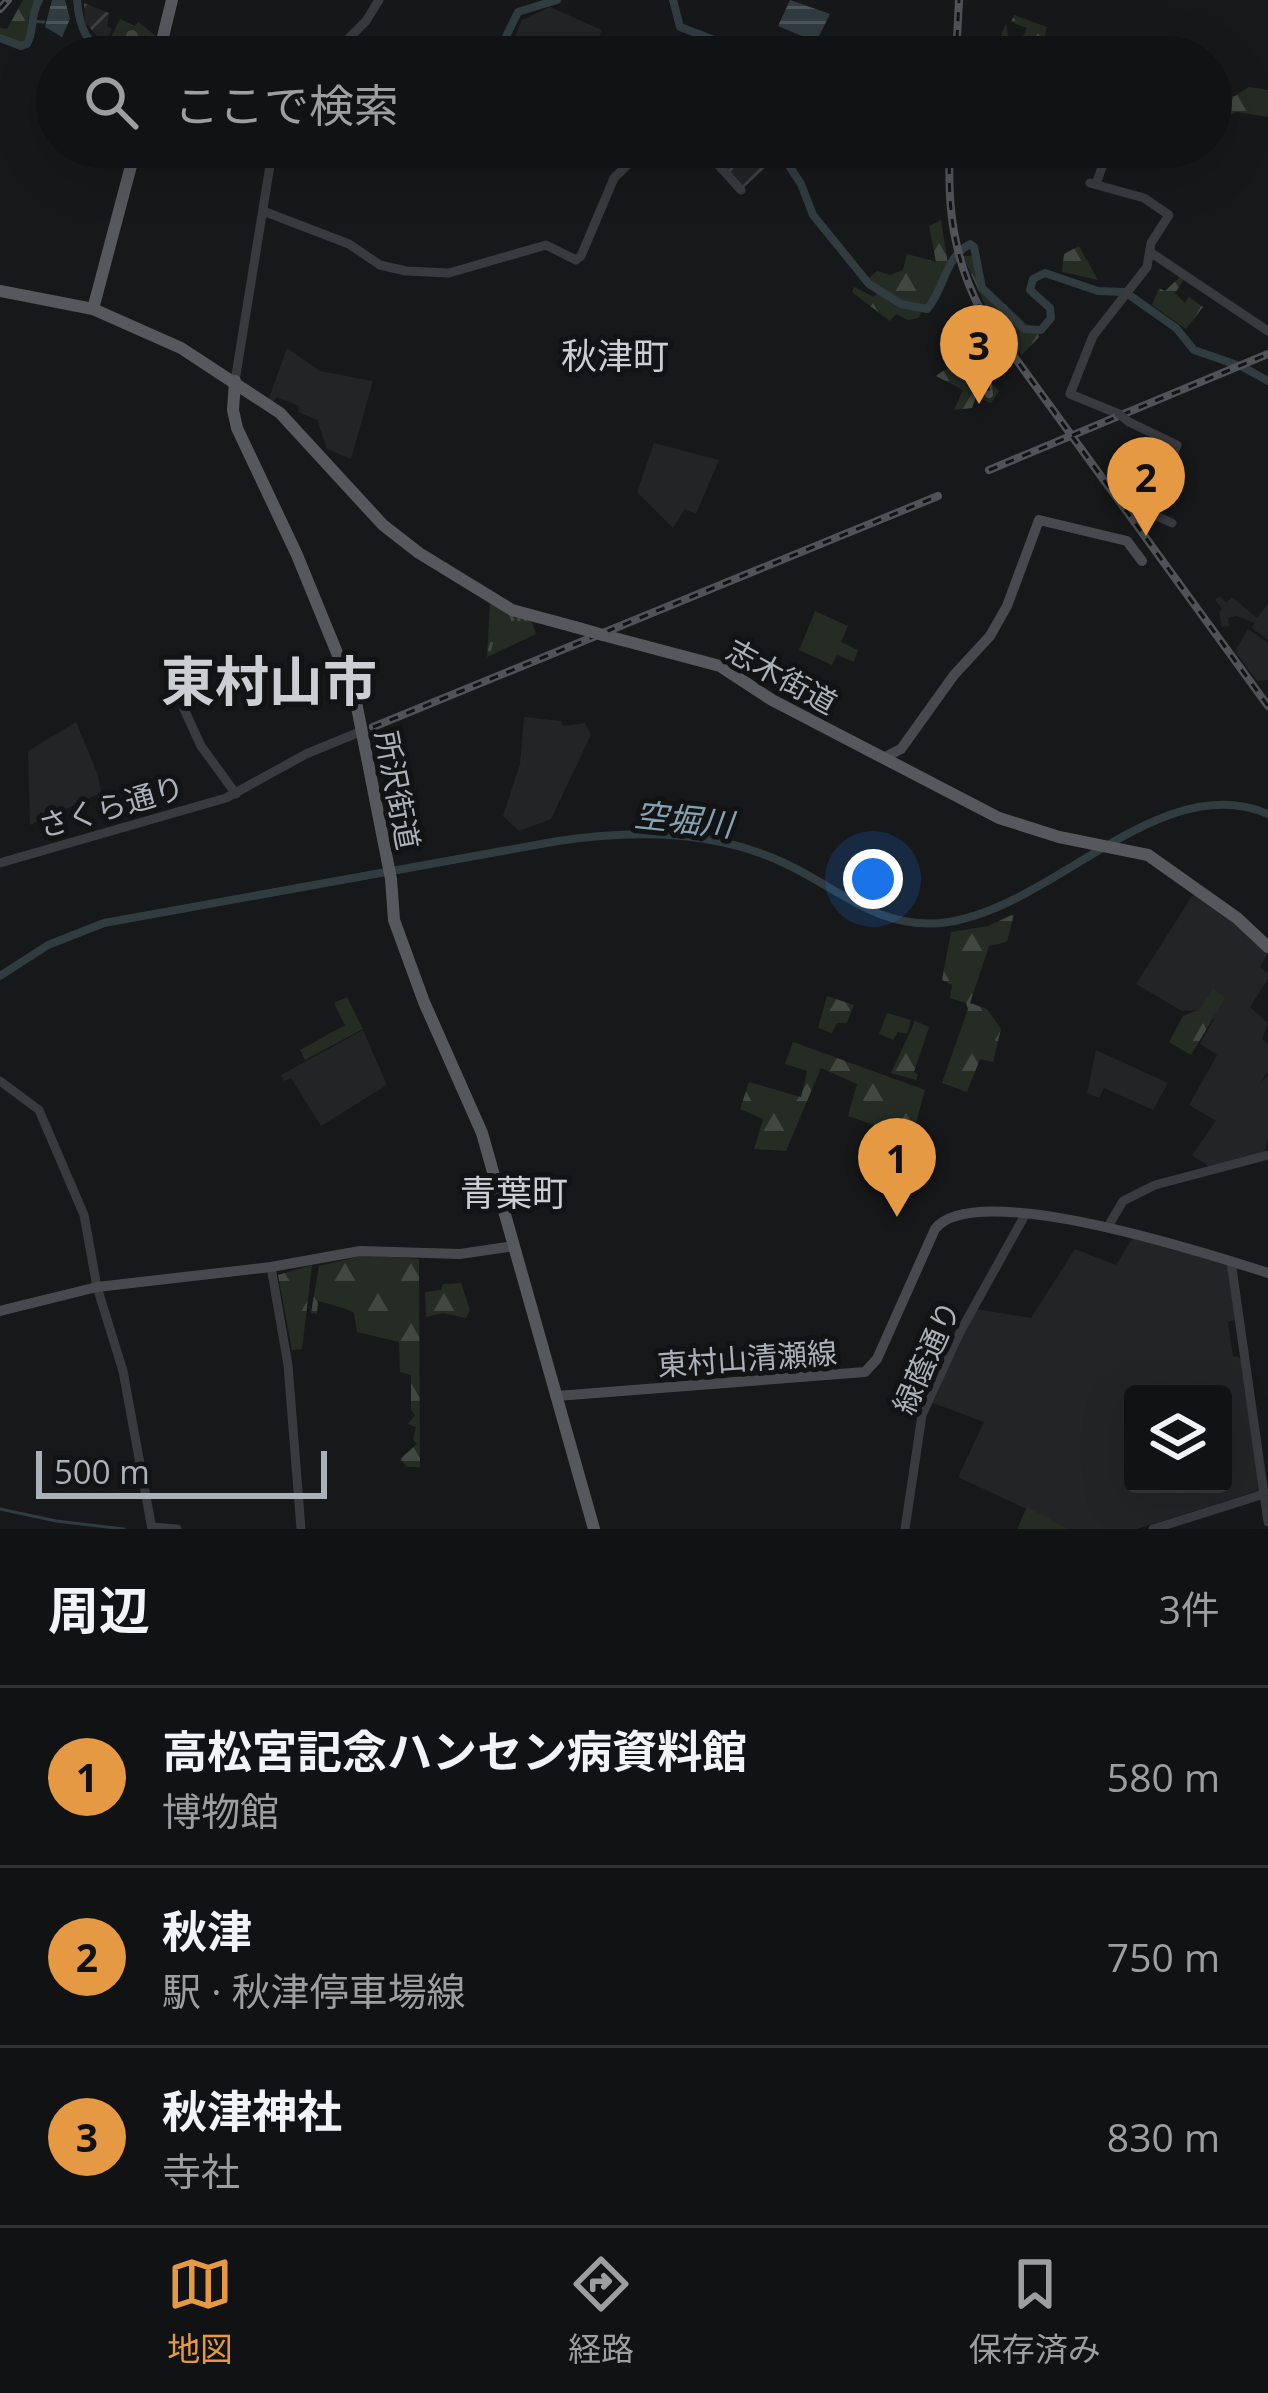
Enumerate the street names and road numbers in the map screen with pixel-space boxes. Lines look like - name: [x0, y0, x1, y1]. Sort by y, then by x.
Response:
- street label: 志木街道: [720, 629, 844, 723]
- street label: 所沢街道: [366, 727, 430, 853]
- street label: さくら通り: [33, 766, 189, 846]
- street label: 緑蔭通り: [883, 1294, 969, 1420]
- street label: 東村山清瀬線: [656, 1331, 838, 1385]

